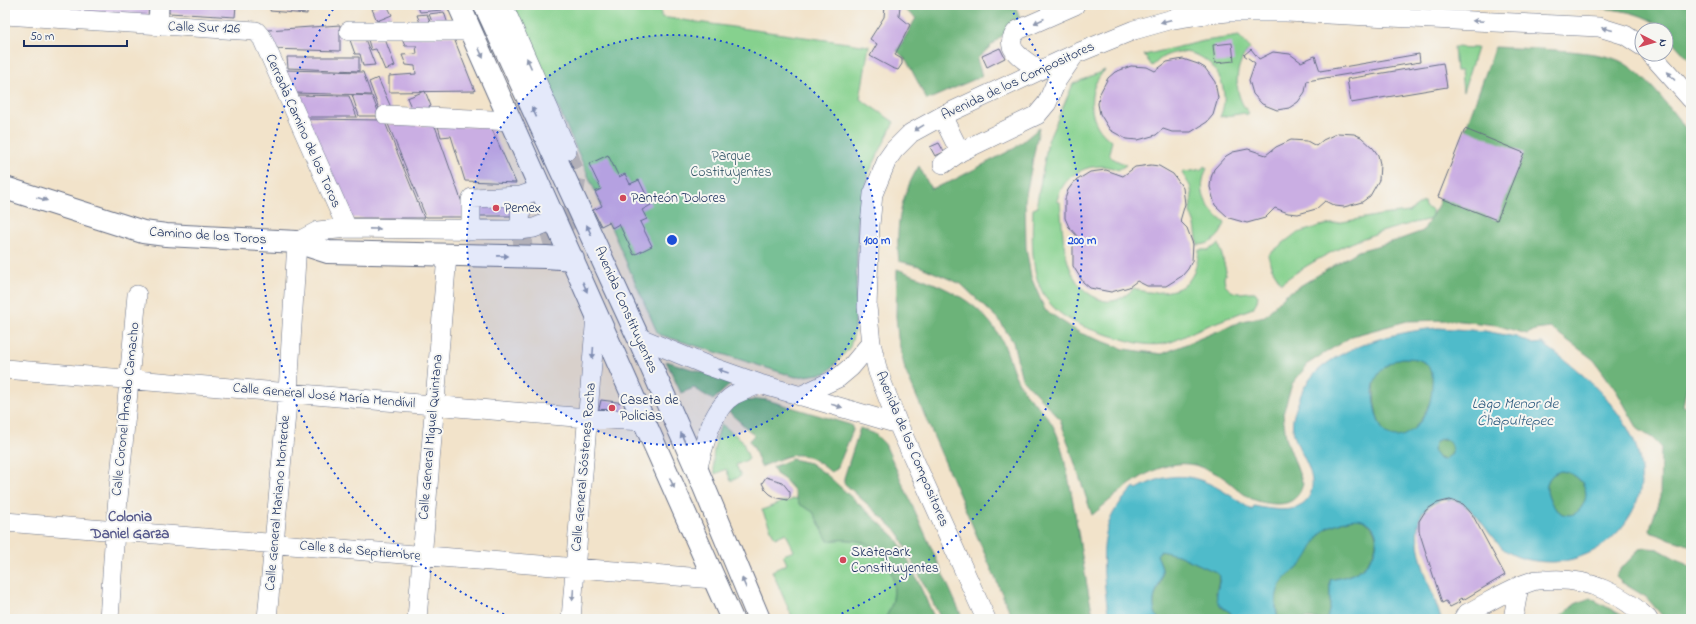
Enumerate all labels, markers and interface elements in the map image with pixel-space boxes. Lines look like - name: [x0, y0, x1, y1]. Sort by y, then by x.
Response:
- street label: Calle Sur 126: [168, 16, 240, 40]
- one-way arrow: [1034, 18, 1045, 24]
- one-way arrow: [1160, 18, 1172, 24]
- one-way arrow: [1472, 18, 1484, 25]
- scale bar: [24, 22, 127, 48]
- north arrow: [1634, 22, 1674, 62]
- one-way arrow: [1601, 26, 1613, 32]
- text: 50 m: [30, 28, 54, 46]
- street label: Avenida de los Compositores: [938, 36, 1098, 126]
- text: N: [1655, 38, 1671, 47]
- one-way arrow: [478, 48, 484, 59]
- street label: Cerrada Camino de los Toros: [259, 51, 347, 211]
- one-way arrow: [526, 57, 532, 69]
- one-way arrow: [1667, 71, 1676, 82]
- one-way arrow: [531, 105, 537, 117]
- one-way arrow: [914, 124, 924, 132]
- park label: Parque Costituyentes: [690, 146, 772, 184]
- place label: Panteón Dolores: [631, 188, 726, 209]
- marker: Panteón Dolores: [618, 193, 628, 203]
- one-way arrow: [37, 196, 49, 202]
- place label: Pemex: [504, 198, 541, 219]
- marker: Pemex: [491, 203, 501, 213]
- street label: Camino de los Toros: [149, 221, 267, 251]
- one-way arrow: [586, 224, 592, 235]
- one-way arrow: [369, 226, 382, 232]
- text: 100 m: [864, 232, 891, 250]
- text: 200 m: [1067, 232, 1097, 250]
- centre of rings: [665, 233, 679, 247]
- street label: Avenida Constituyentes: [588, 243, 663, 377]
- one-way arrow: [497, 253, 510, 259]
- one-way arrow: [582, 282, 588, 293]
- street label: Calle Coronel Amado Camacho: [106, 321, 146, 497]
- one-way arrow: [590, 347, 597, 359]
- street label: Calle General Miguel Quintana: [413, 353, 450, 521]
- one-way arrow: [717, 367, 729, 373]
- street label: Avenida de los Compositores: [870, 368, 954, 530]
- street label: Calle General José María Mendívil: [232, 378, 416, 414]
- street label: Calle General Sóstenes Rocha: [566, 382, 602, 552]
- place label: Caseta de Policias: [620, 390, 679, 427]
- water label: Lago Menor de Chapultepec: [1472, 393, 1560, 432]
- marker: Caseta de Policias: [607, 403, 617, 413]
- one-way arrow: [832, 403, 844, 409]
- street label: Calle General Mariano Monterde: [260, 414, 296, 592]
- one-way arrow: [680, 432, 686, 443]
- one-way arrow: [668, 477, 675, 489]
- district label: Colonia Daniel Garza: [90, 506, 169, 545]
- street label: Calle 8 de Septiembre: [299, 535, 422, 567]
- place label: Skatepark Constituyentes: [851, 542, 939, 580]
- marker: Skatepark Constituyentes: [838, 555, 848, 565]
- one-way arrow: [741, 577, 748, 589]
- one-way arrow: [569, 589, 576, 601]

